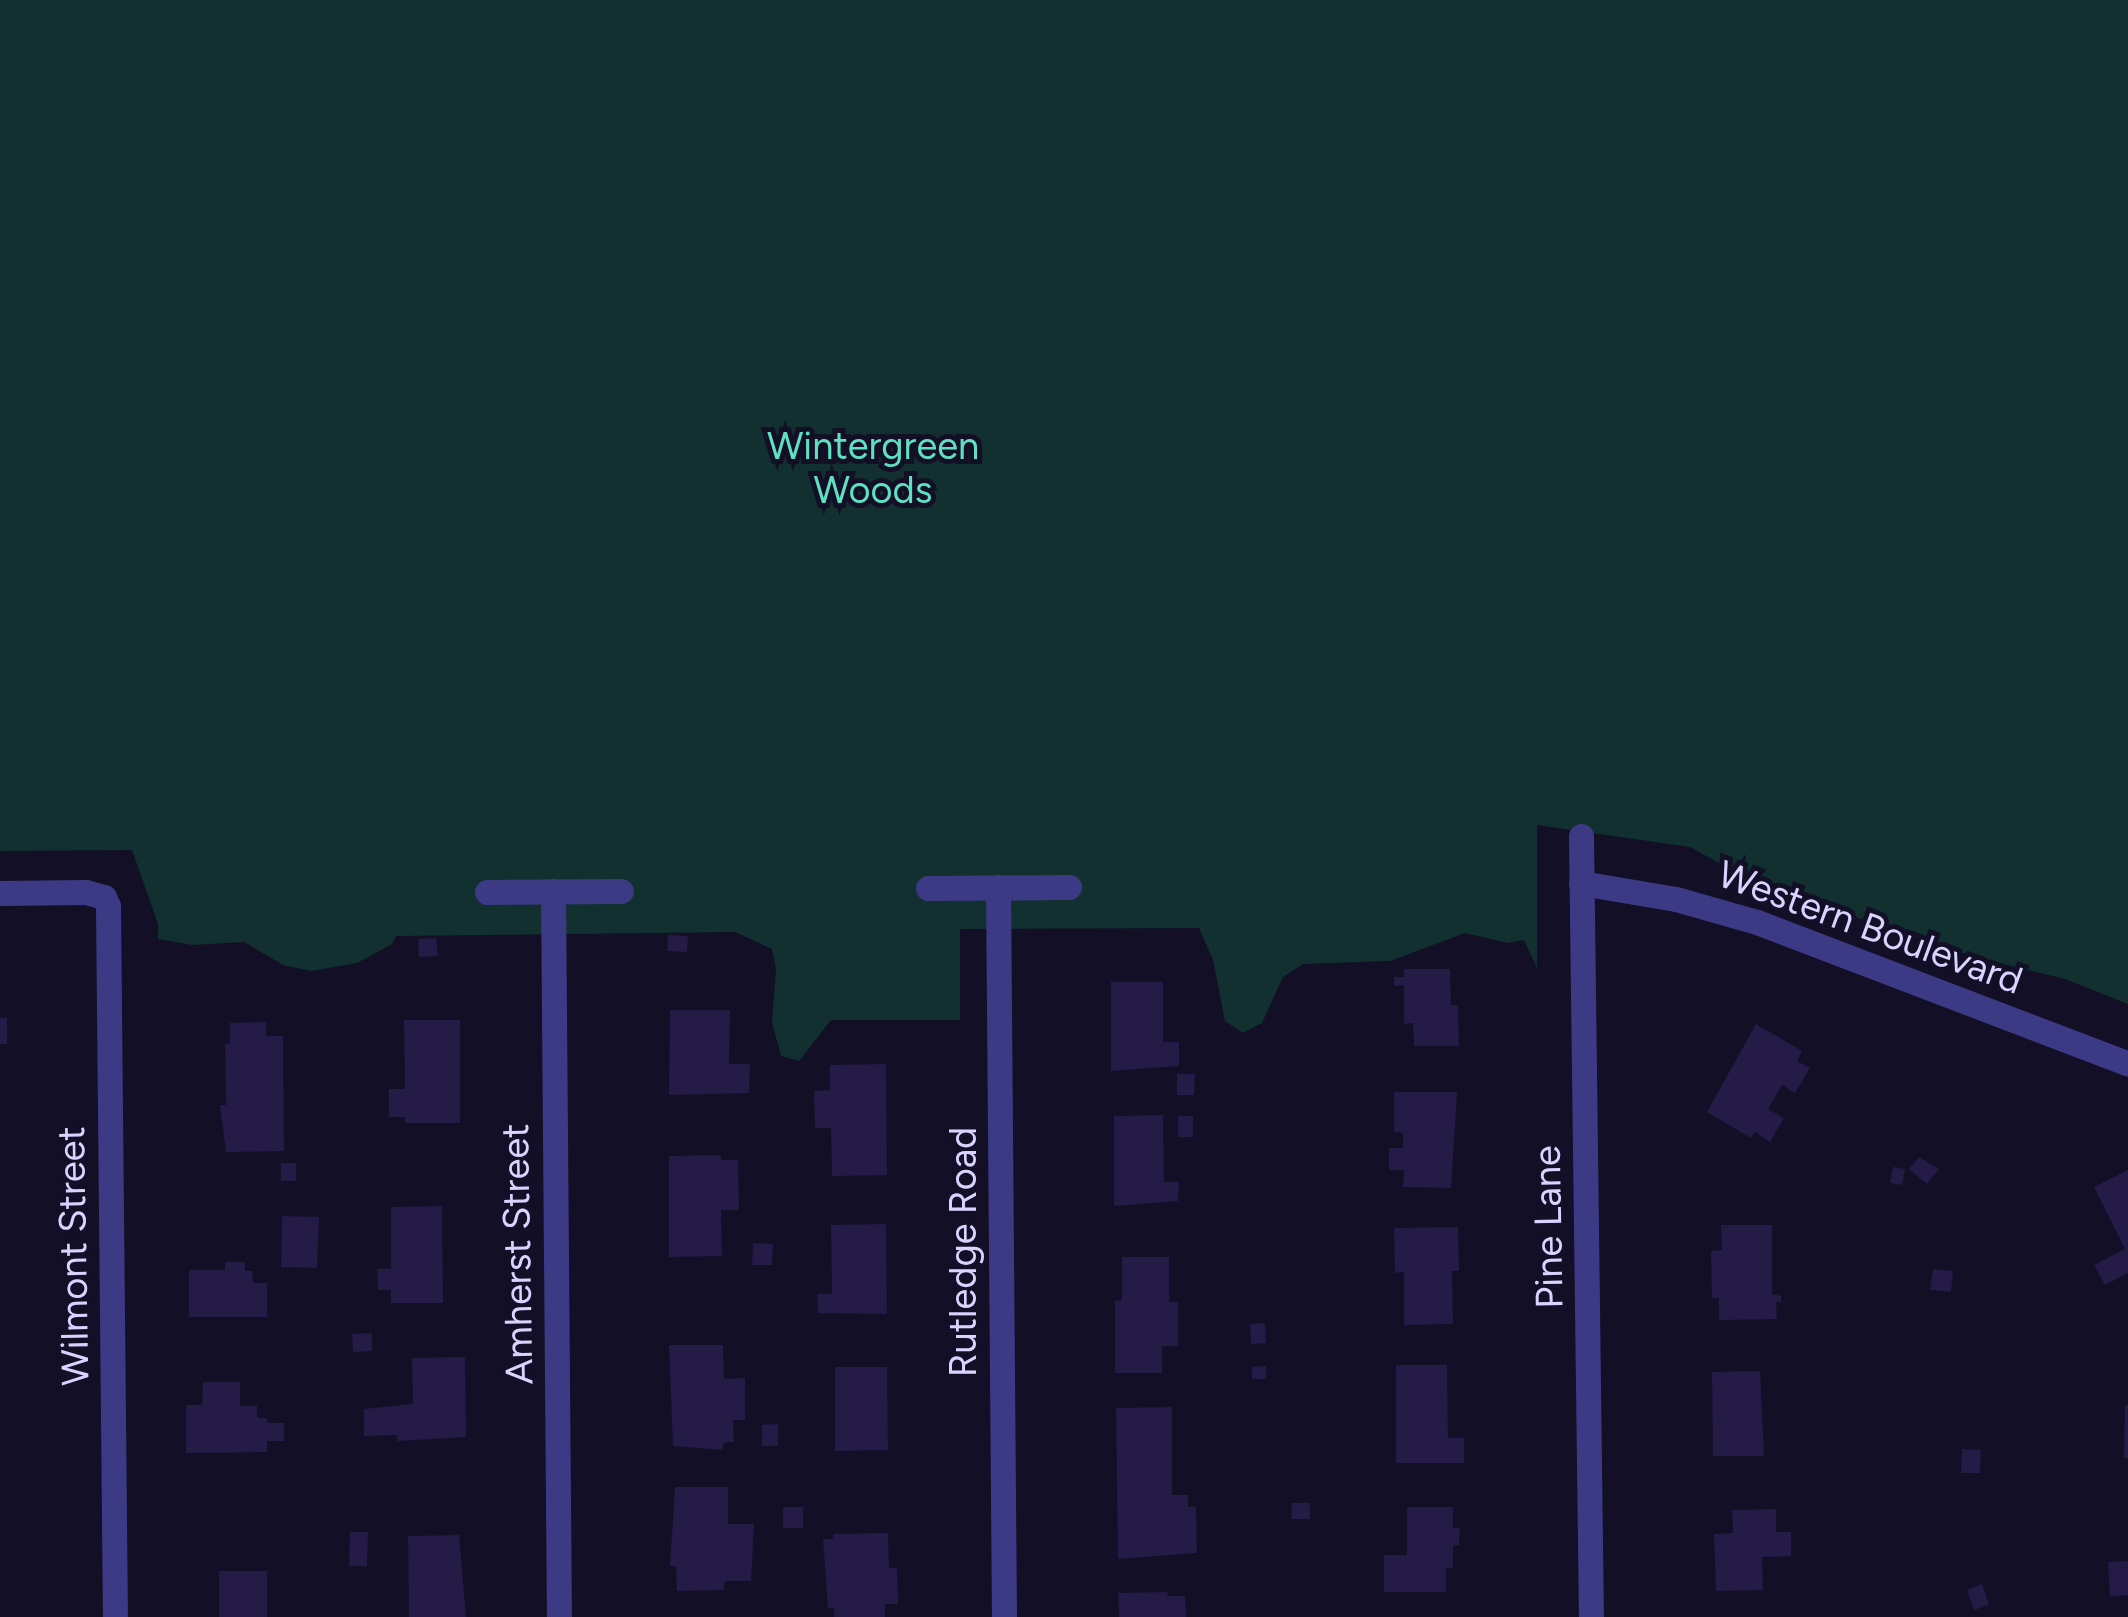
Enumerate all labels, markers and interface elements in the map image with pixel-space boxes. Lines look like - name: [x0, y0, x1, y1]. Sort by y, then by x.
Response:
- park label: Wintergreen Woods: [767, 424, 979, 514]
- street label: Western Boulevard: [1712, 852, 2028, 1004]
- street label: Amherst Street: [493, 1123, 543, 1385]
- street label: Wilmont Street: [49, 1126, 99, 1386]
- street label: Rutledge Road: [941, 1127, 987, 1377]
- street label: Pine Lane: [1525, 1145, 1573, 1309]

